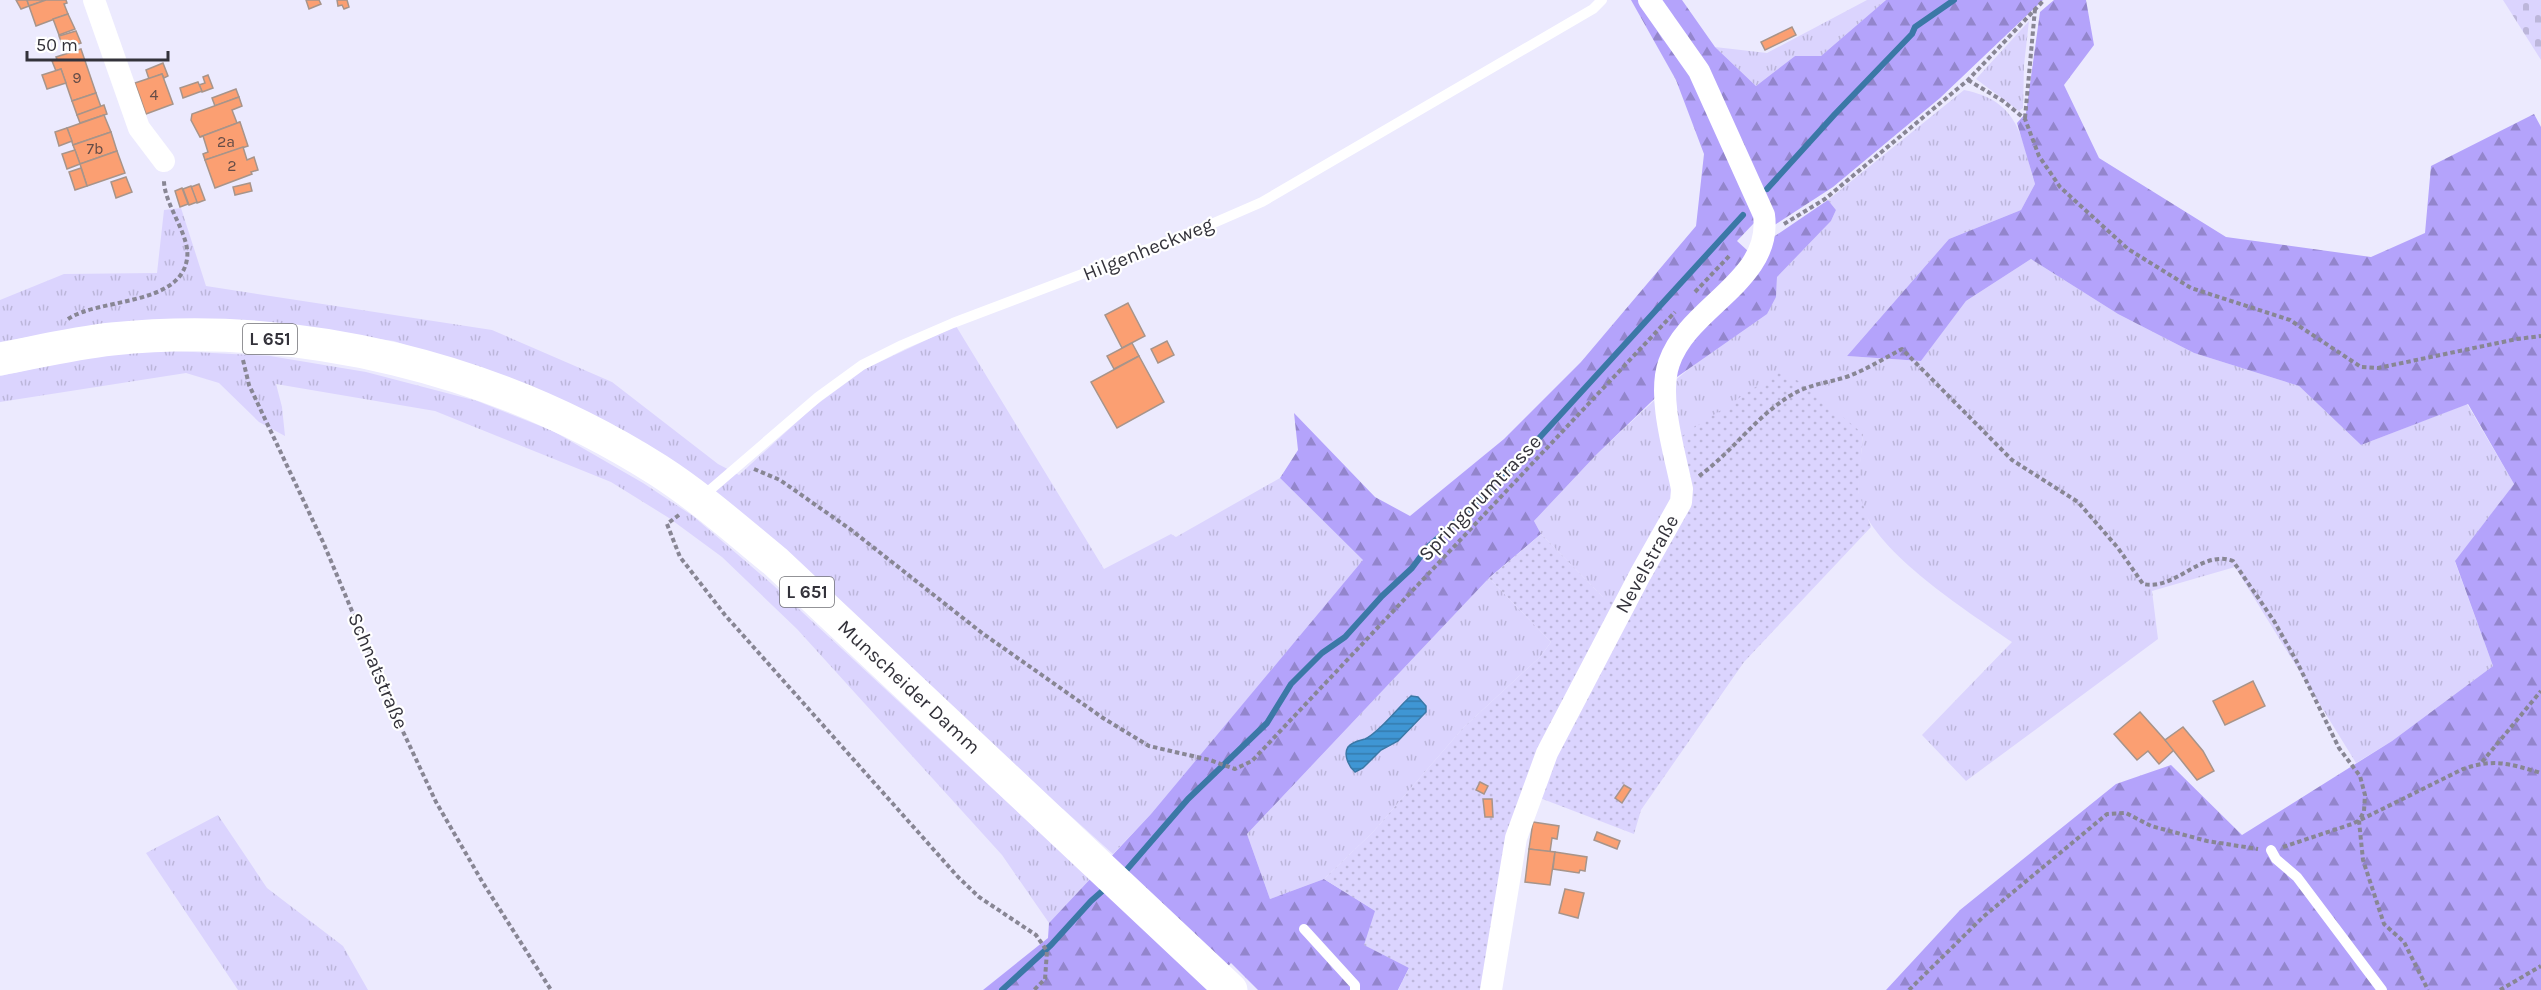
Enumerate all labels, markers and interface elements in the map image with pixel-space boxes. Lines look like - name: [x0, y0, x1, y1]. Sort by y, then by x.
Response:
- scale bar: [27, 24, 168, 62]
- text: 50 m: [36, 34, 78, 56]
- house number: 9: [72, 68, 82, 87]
- house number: 4: [150, 85, 159, 104]
- house number: 2a: [217, 132, 235, 151]
- house number: 7b: [87, 139, 104, 158]
- house number: 2: [227, 156, 237, 175]
- street label: Hilgenheckweg: [1079, 212, 1217, 286]
- road number: L 651: [243, 324, 297, 354]
- street label: Springorumtrasse: [1414, 430, 1546, 566]
- street label: Nevelstraße: [1611, 511, 1683, 617]
- road number: L 651: [780, 577, 834, 607]
- street label: Schnatstraße: [343, 609, 413, 733]
- street label: Munscheider Damm: [833, 615, 985, 759]

